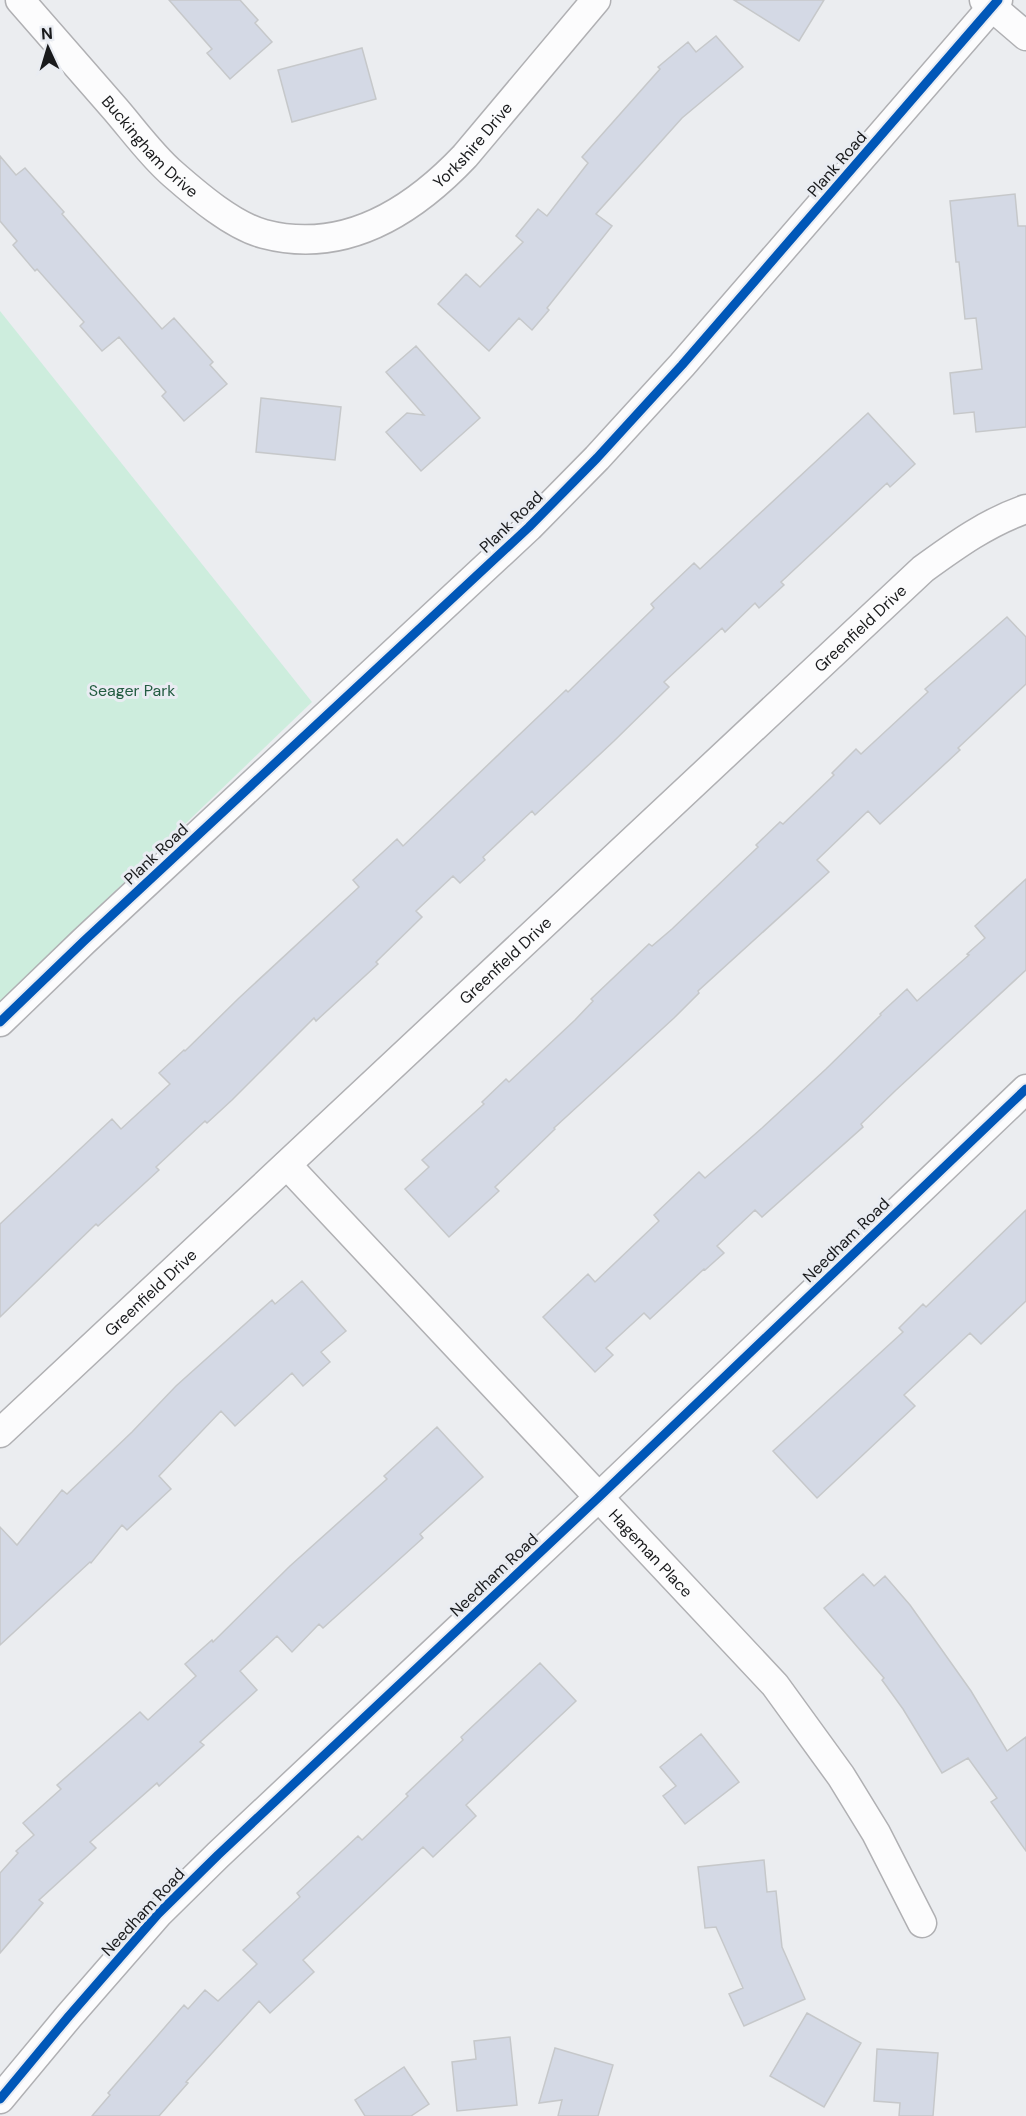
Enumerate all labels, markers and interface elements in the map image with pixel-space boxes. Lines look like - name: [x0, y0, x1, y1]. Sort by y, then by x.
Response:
- north arrow: [18, 18, 78, 78]
- text: N: [40, 23, 54, 44]
- street label: Buckingham Drive: [97, 91, 203, 202]
- street label: Yorkshire Drive: [428, 97, 517, 192]
- street label: Plank Road: [803, 127, 871, 201]
- street label: Plank Road: [475, 487, 547, 557]
- street label: Greenfield Drive: [809, 580, 911, 676]
- park label: Seager Park: [89, 680, 175, 701]
- street label: Plank Road: [119, 819, 193, 889]
- street label: Greenfield Drive: [455, 912, 556, 1008]
- street label: Needham Road: [798, 1193, 894, 1287]
- street label: Greenfield Drive: [100, 1244, 201, 1341]
- street label: Hageman Place: [605, 1504, 698, 1602]
- street label: Needham Road: [446, 1529, 542, 1621]
- street label: Needham Road: [97, 1864, 189, 1960]

